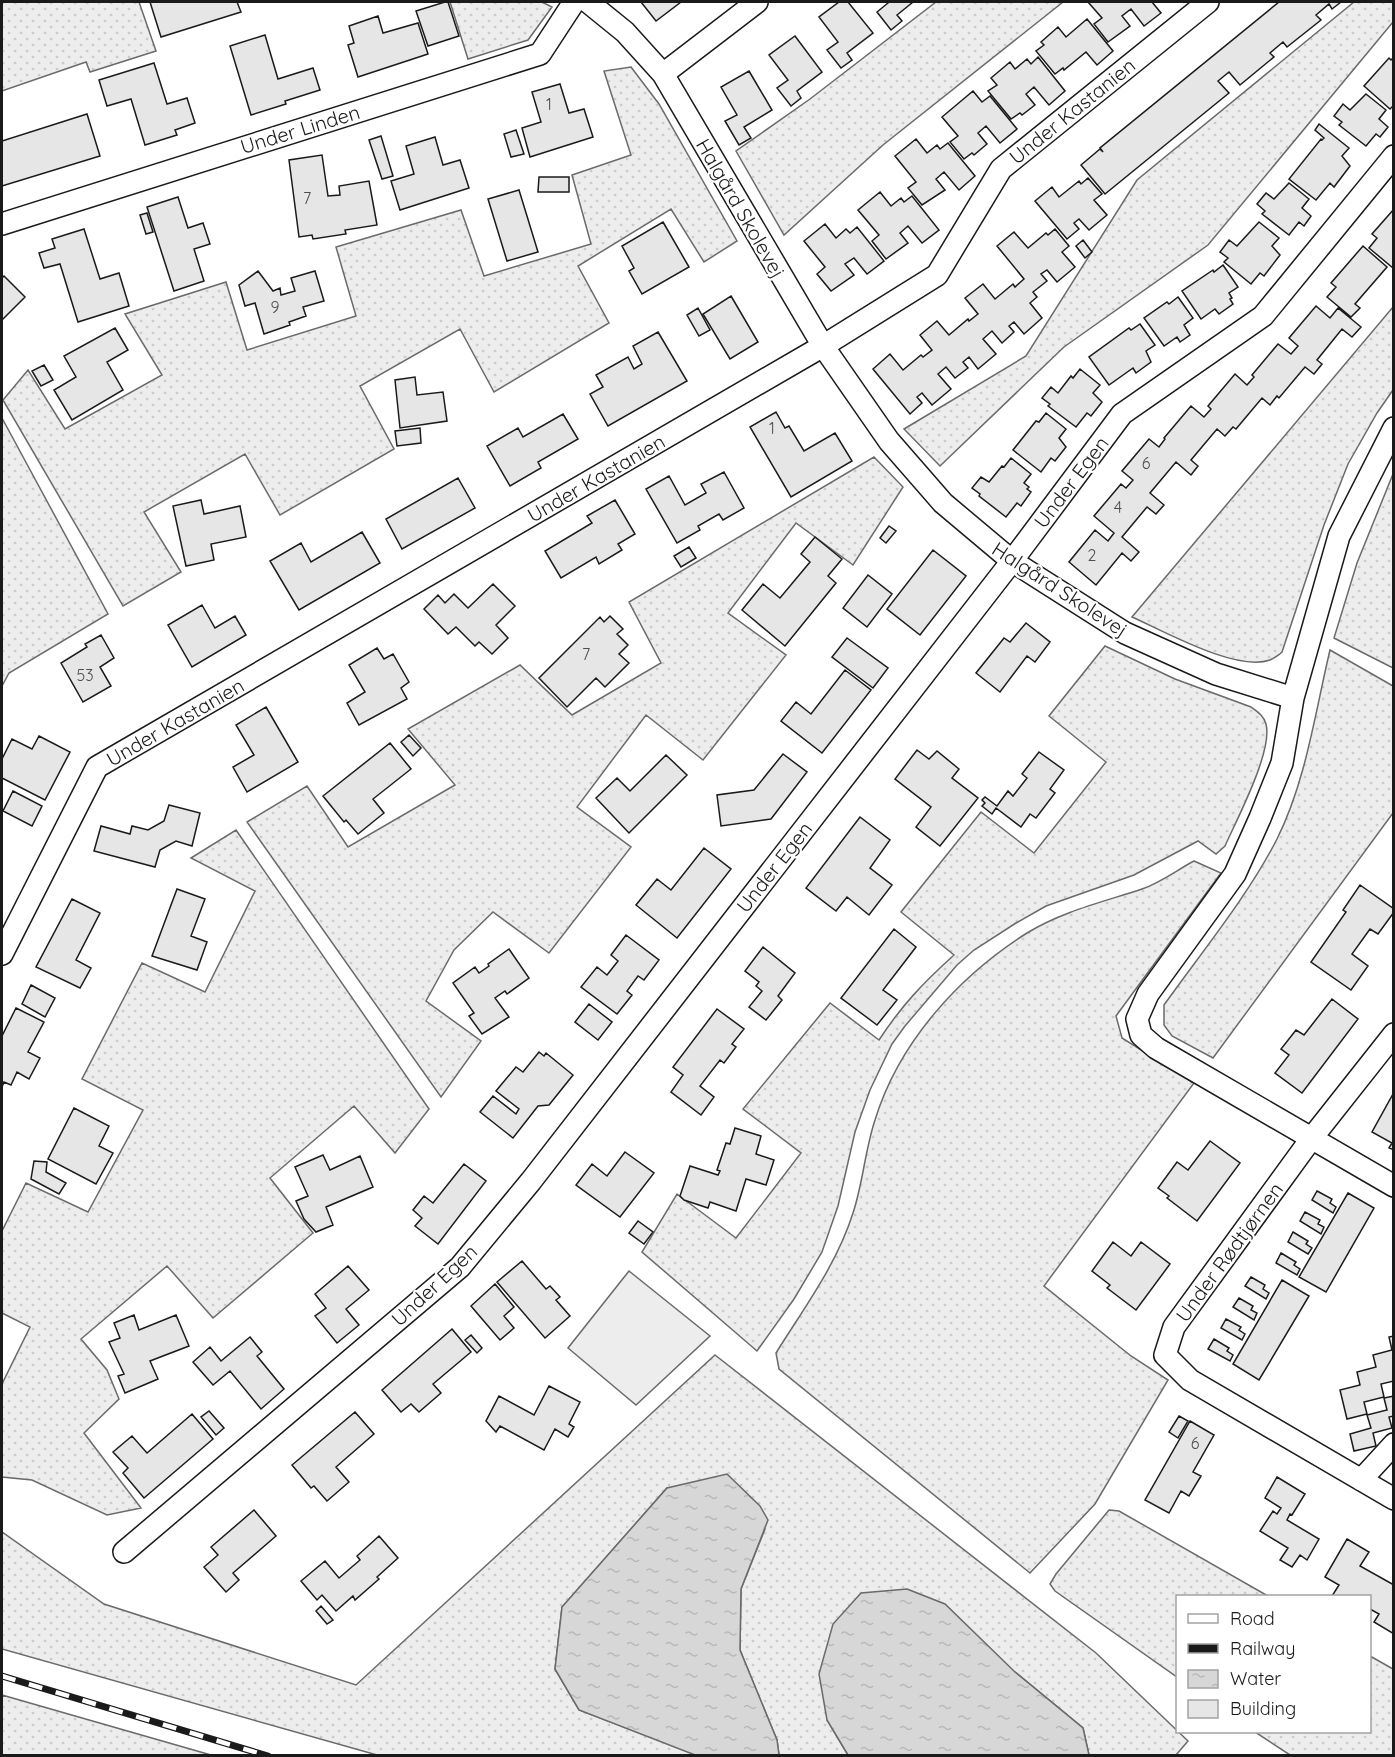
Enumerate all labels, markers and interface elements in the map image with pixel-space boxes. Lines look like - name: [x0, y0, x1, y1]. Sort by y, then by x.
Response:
- street label: Under Kastanien: [1004, 53, 1140, 169]
- house number: 1: [546, 94, 552, 114]
- street label: Under Linden: [237, 99, 363, 159]
- street label: Halgård Skolevej: [691, 134, 791, 282]
- house number: 7: [303, 188, 311, 208]
- house number: 9: [271, 297, 280, 317]
- house number: 1: [769, 418, 775, 438]
- street label: Under Kastanien: [523, 428, 669, 528]
- street label: Under Egen: [1028, 431, 1114, 533]
- house number: 6: [1142, 453, 1151, 473]
- house number: 4: [1114, 497, 1122, 517]
- street label: Halgård Skolevej: [988, 536, 1132, 642]
- house number: 2: [1088, 545, 1097, 565]
- house number: 7: [582, 644, 590, 664]
- house number: 53: [76, 665, 94, 685]
- street label: Under Kastanien: [102, 672, 248, 772]
- street label: Under Egen: [731, 817, 817, 917]
- street label: Under Rødtjørnen: [1170, 1177, 1288, 1327]
- street label: Under Egen: [386, 1239, 482, 1331]
- house number: 6: [1191, 1433, 1200, 1453]
- legend: [1176, 1595, 1371, 1733]
- text: Road: [1230, 1607, 1275, 1630]
- text: Railway: [1230, 1637, 1296, 1660]
- text: Water: [1230, 1667, 1281, 1690]
- text: Building: [1230, 1697, 1296, 1720]

